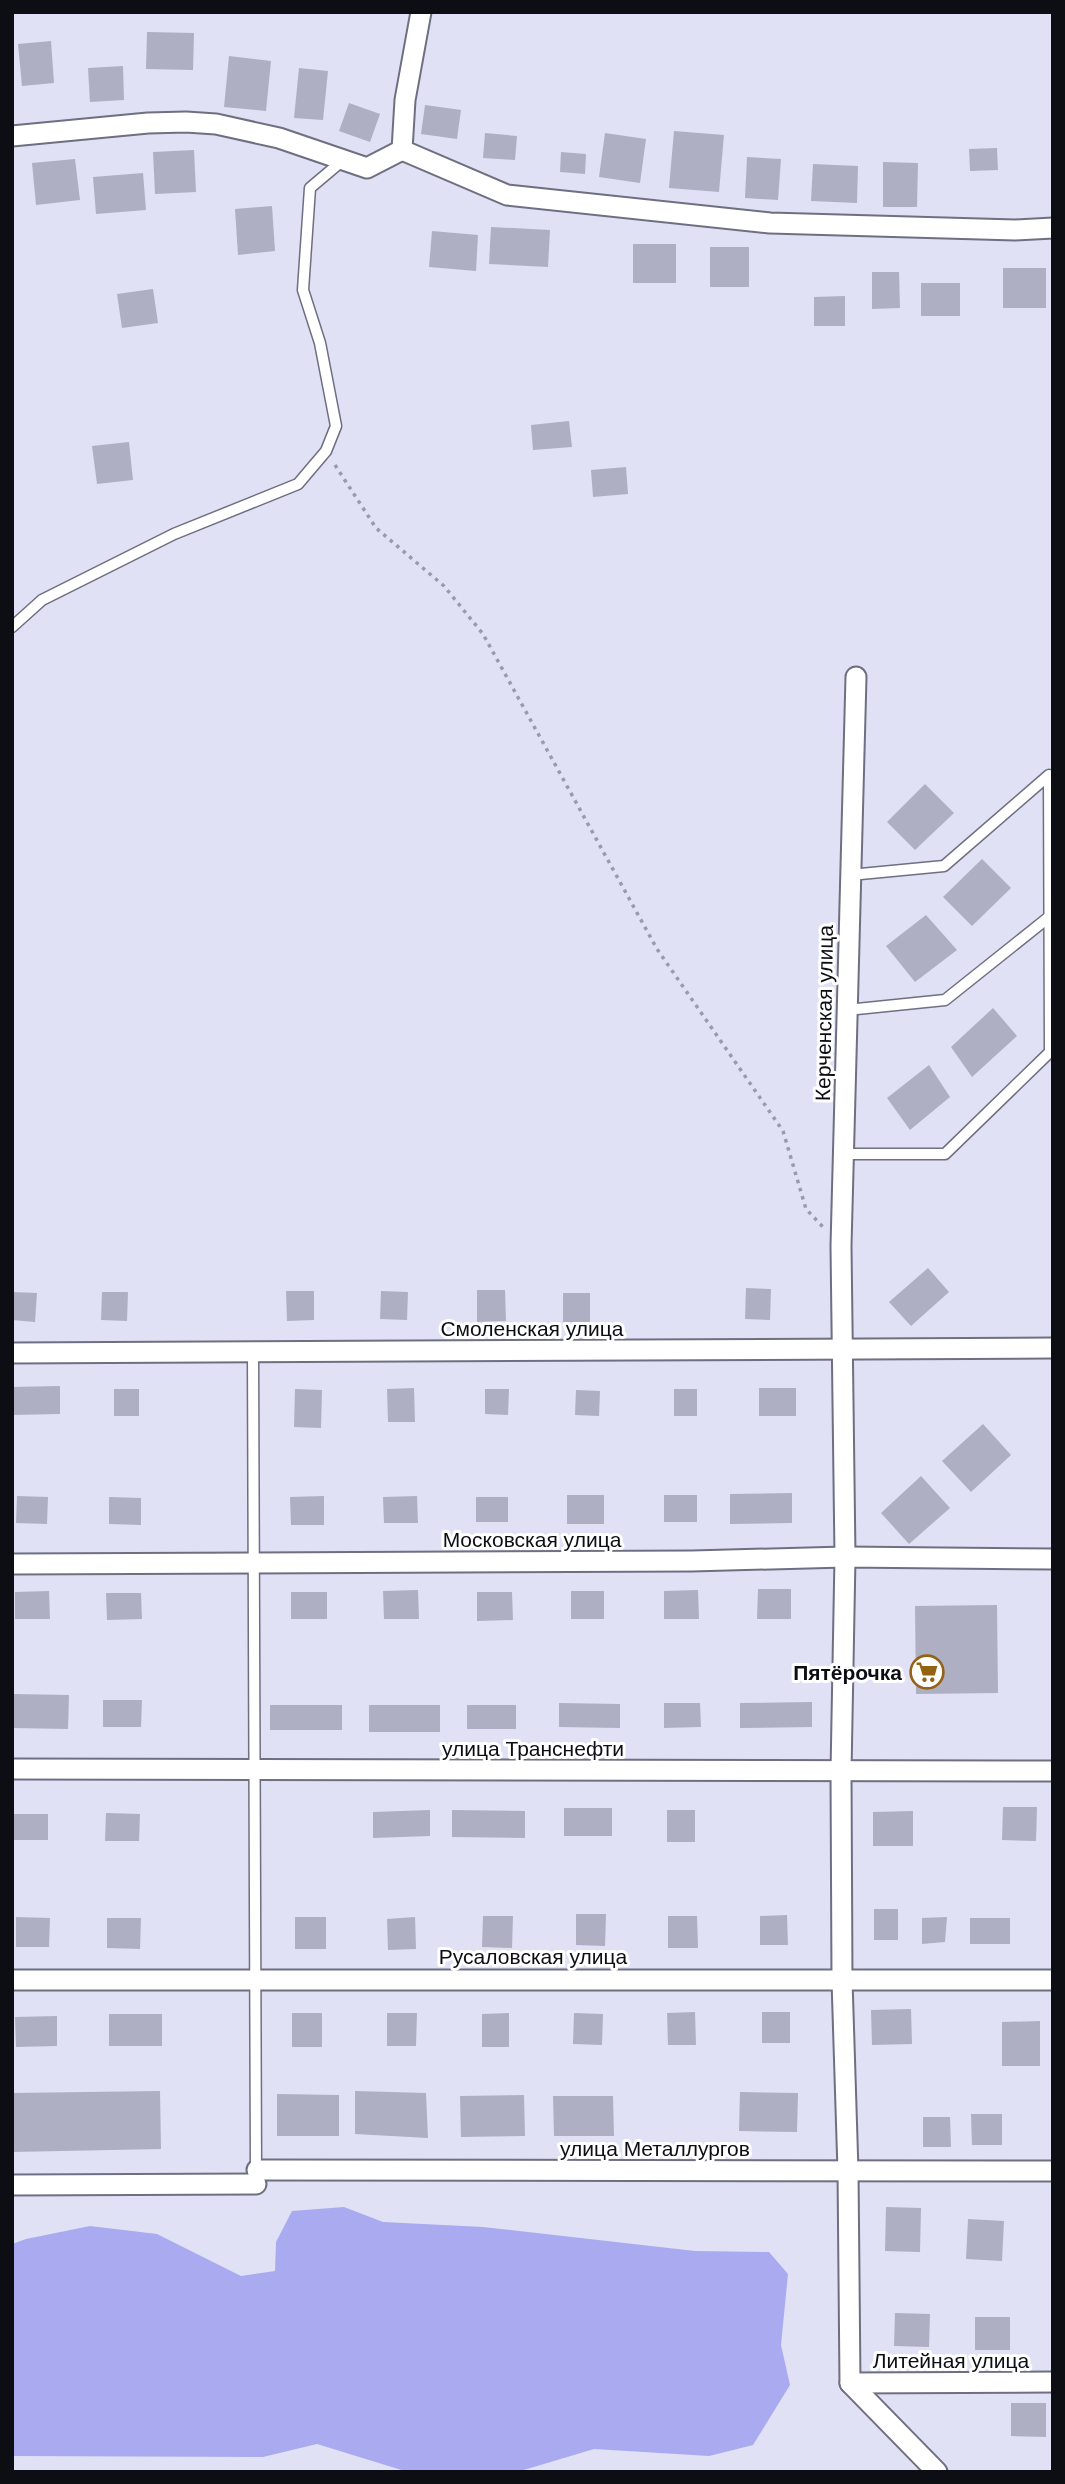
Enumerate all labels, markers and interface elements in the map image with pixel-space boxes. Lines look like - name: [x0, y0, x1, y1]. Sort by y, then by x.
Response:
- street label: Керченская улица: [811, 924, 837, 1101]
- street label: Смоленская улица: [440, 1317, 624, 1340]
- street label: Московская улица: [443, 1528, 622, 1551]
- supermarket icon: Пятёрочка: [908, 1653, 946, 1691]
- place label: Пятёрочка: [793, 1661, 902, 1684]
- street label: улица Транснефти: [442, 1737, 624, 1760]
- street label: Русаловская улица: [439, 1945, 627, 1968]
- street label: улица Металлургов: [560, 2137, 750, 2160]
- street label: Литейная улица: [873, 2349, 1030, 2372]

